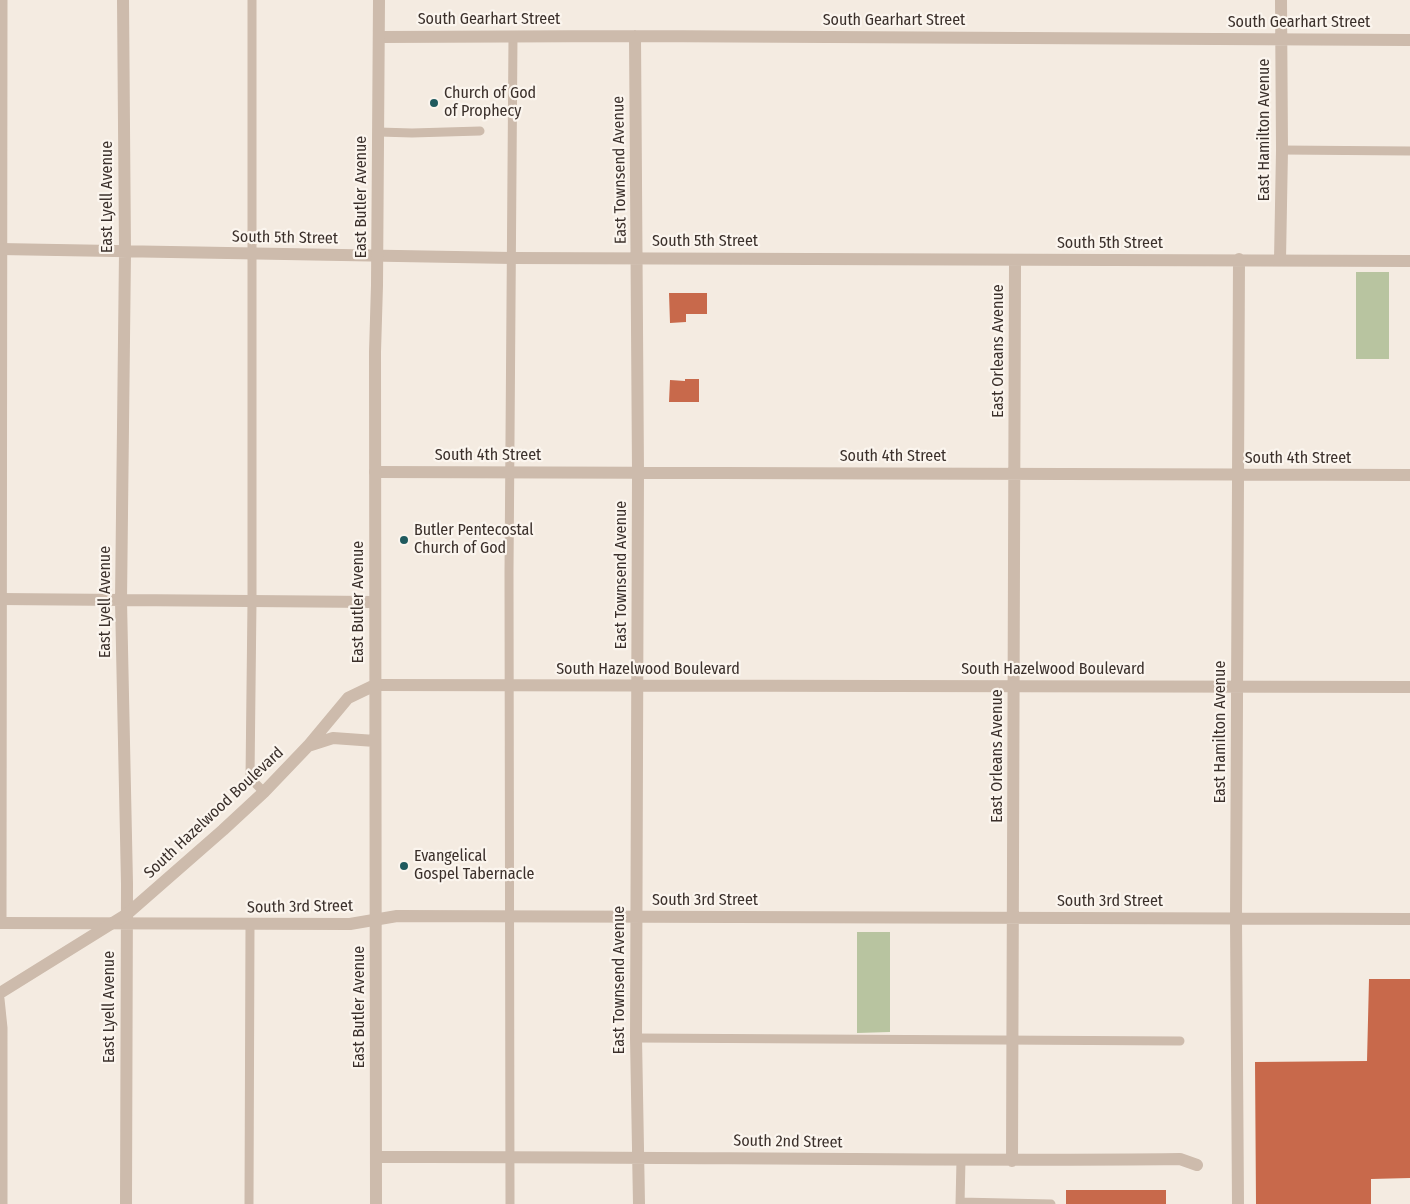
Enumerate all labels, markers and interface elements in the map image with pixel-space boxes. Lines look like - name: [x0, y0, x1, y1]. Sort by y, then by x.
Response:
- street label: South Gearhart Street: [418, 10, 560, 30]
- street label: South Gearhart Street: [823, 11, 965, 31]
- street label: South Gearhart Street: [1228, 13, 1370, 33]
- street label: East Hamilton Avenue: [1255, 59, 1275, 201]
- place label: Church of God of Prophecy: [444, 84, 536, 122]
- street label: East Townsend Avenue: [609, 96, 631, 244]
- marker: Church of God of Prophecy: [428, 97, 440, 109]
- street label: East Butler Avenue: [352, 136, 372, 258]
- street label: East Lyell Avenue: [98, 141, 118, 253]
- street label: South 5th Street: [232, 227, 338, 249]
- street label: South 5th Street: [652, 232, 758, 252]
- street label: South 5th Street: [1057, 234, 1163, 254]
- street label: East Orleans Avenue: [989, 284, 1009, 418]
- street label: South 4th Street: [435, 446, 541, 466]
- street label: South 4th Street: [840, 447, 946, 467]
- street label: South 4th Street: [1245, 449, 1351, 469]
- street label: East Townsend Avenue: [612, 501, 632, 649]
- place label: Butler Pentecostal Church of God: [414, 521, 534, 559]
- marker: Butler Pentecostal Church of God: [398, 534, 410, 546]
- street label: East Butler Avenue: [349, 541, 369, 663]
- street label: East Lyell Avenue: [96, 546, 116, 658]
- street label: South Hazelwood Boulevard: [556, 660, 740, 680]
- street label: South Hazelwood Boulevard: [961, 660, 1145, 680]
- street label: East Hamilton Avenue: [1211, 661, 1231, 803]
- street label: East Orleans Avenue: [988, 689, 1008, 823]
- street label: South Hazelwood Boulevard: [140, 743, 288, 883]
- place label: Evangelical Gospel Tabernacle: [414, 847, 534, 885]
- marker: Evangelical Gospel Tabernacle: [398, 860, 410, 872]
- street label: South 3rd Street: [652, 891, 758, 911]
- street label: South 3rd Street: [1057, 892, 1163, 912]
- street label: South 3rd Street: [247, 896, 353, 918]
- street label: East Townsend Avenue: [610, 906, 630, 1054]
- street label: East Butler Avenue: [350, 946, 370, 1068]
- street label: East Lyell Avenue: [100, 951, 120, 1063]
- street label: South 2nd Street: [733, 1131, 843, 1153]

